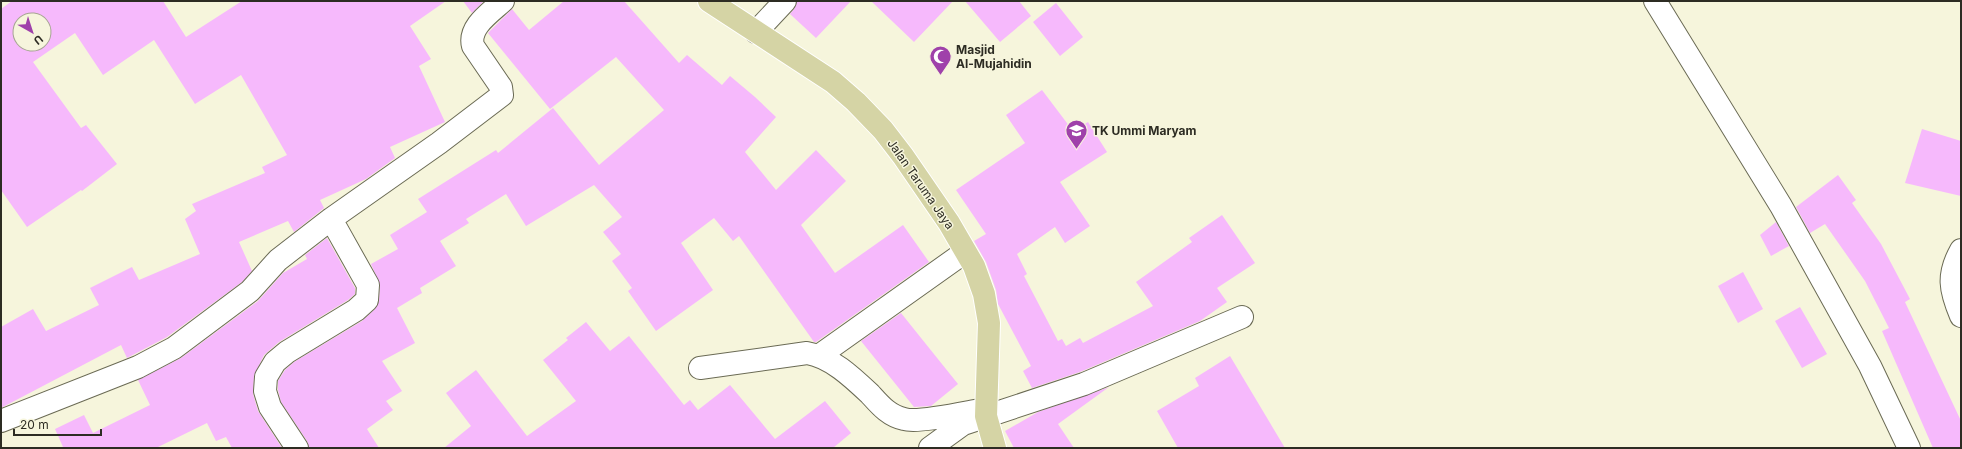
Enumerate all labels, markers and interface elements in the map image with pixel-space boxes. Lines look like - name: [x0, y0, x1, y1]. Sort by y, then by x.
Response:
- north arrow: [12, 12, 52, 52]
- text: U: [31, 32, 46, 48]
- place label: Masjid Al-Mujahidin: [956, 42, 1032, 71]
- mosque icon: Masjid Al-Mujahidin: [927, 43, 953, 76]
- school or university icon: TK Ummi Maryam: [1064, 117, 1090, 150]
- place label: TK Ummi Maryam: [1092, 123, 1197, 138]
- street label: Jalan Taruma Jaya: [884, 136, 958, 232]
- scale bar: [14, 411, 101, 437]
- text: 20 m: [20, 417, 49, 432]

